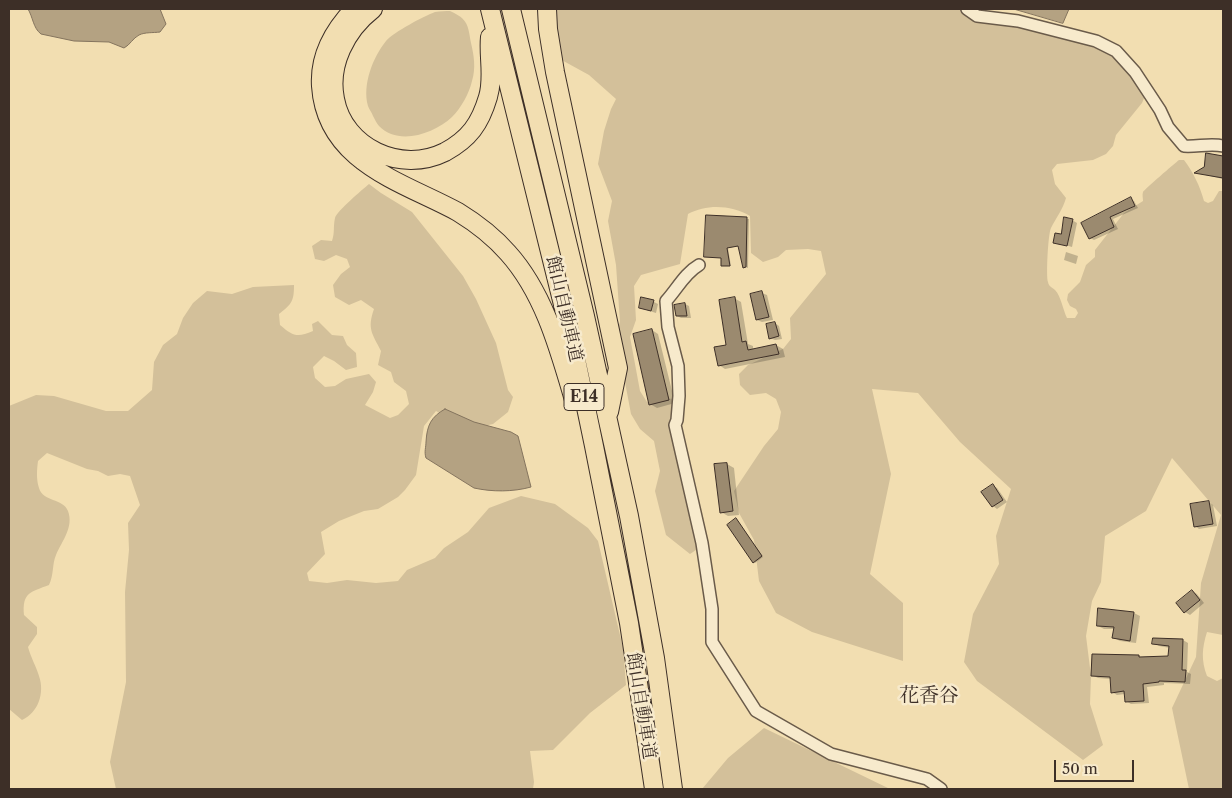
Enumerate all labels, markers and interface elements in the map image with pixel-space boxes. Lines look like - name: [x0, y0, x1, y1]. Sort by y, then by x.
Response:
- street label: 館山自動車道: [541, 254, 587, 364]
- road number: E14: [564, 384, 604, 411]
- street label: 館山自動車道: [622, 651, 660, 761]
- district label: 花香谷: [899, 684, 959, 708]
- scale bar: [1057, 750, 1137, 782]
- text: 50 m: [1062, 759, 1098, 778]

